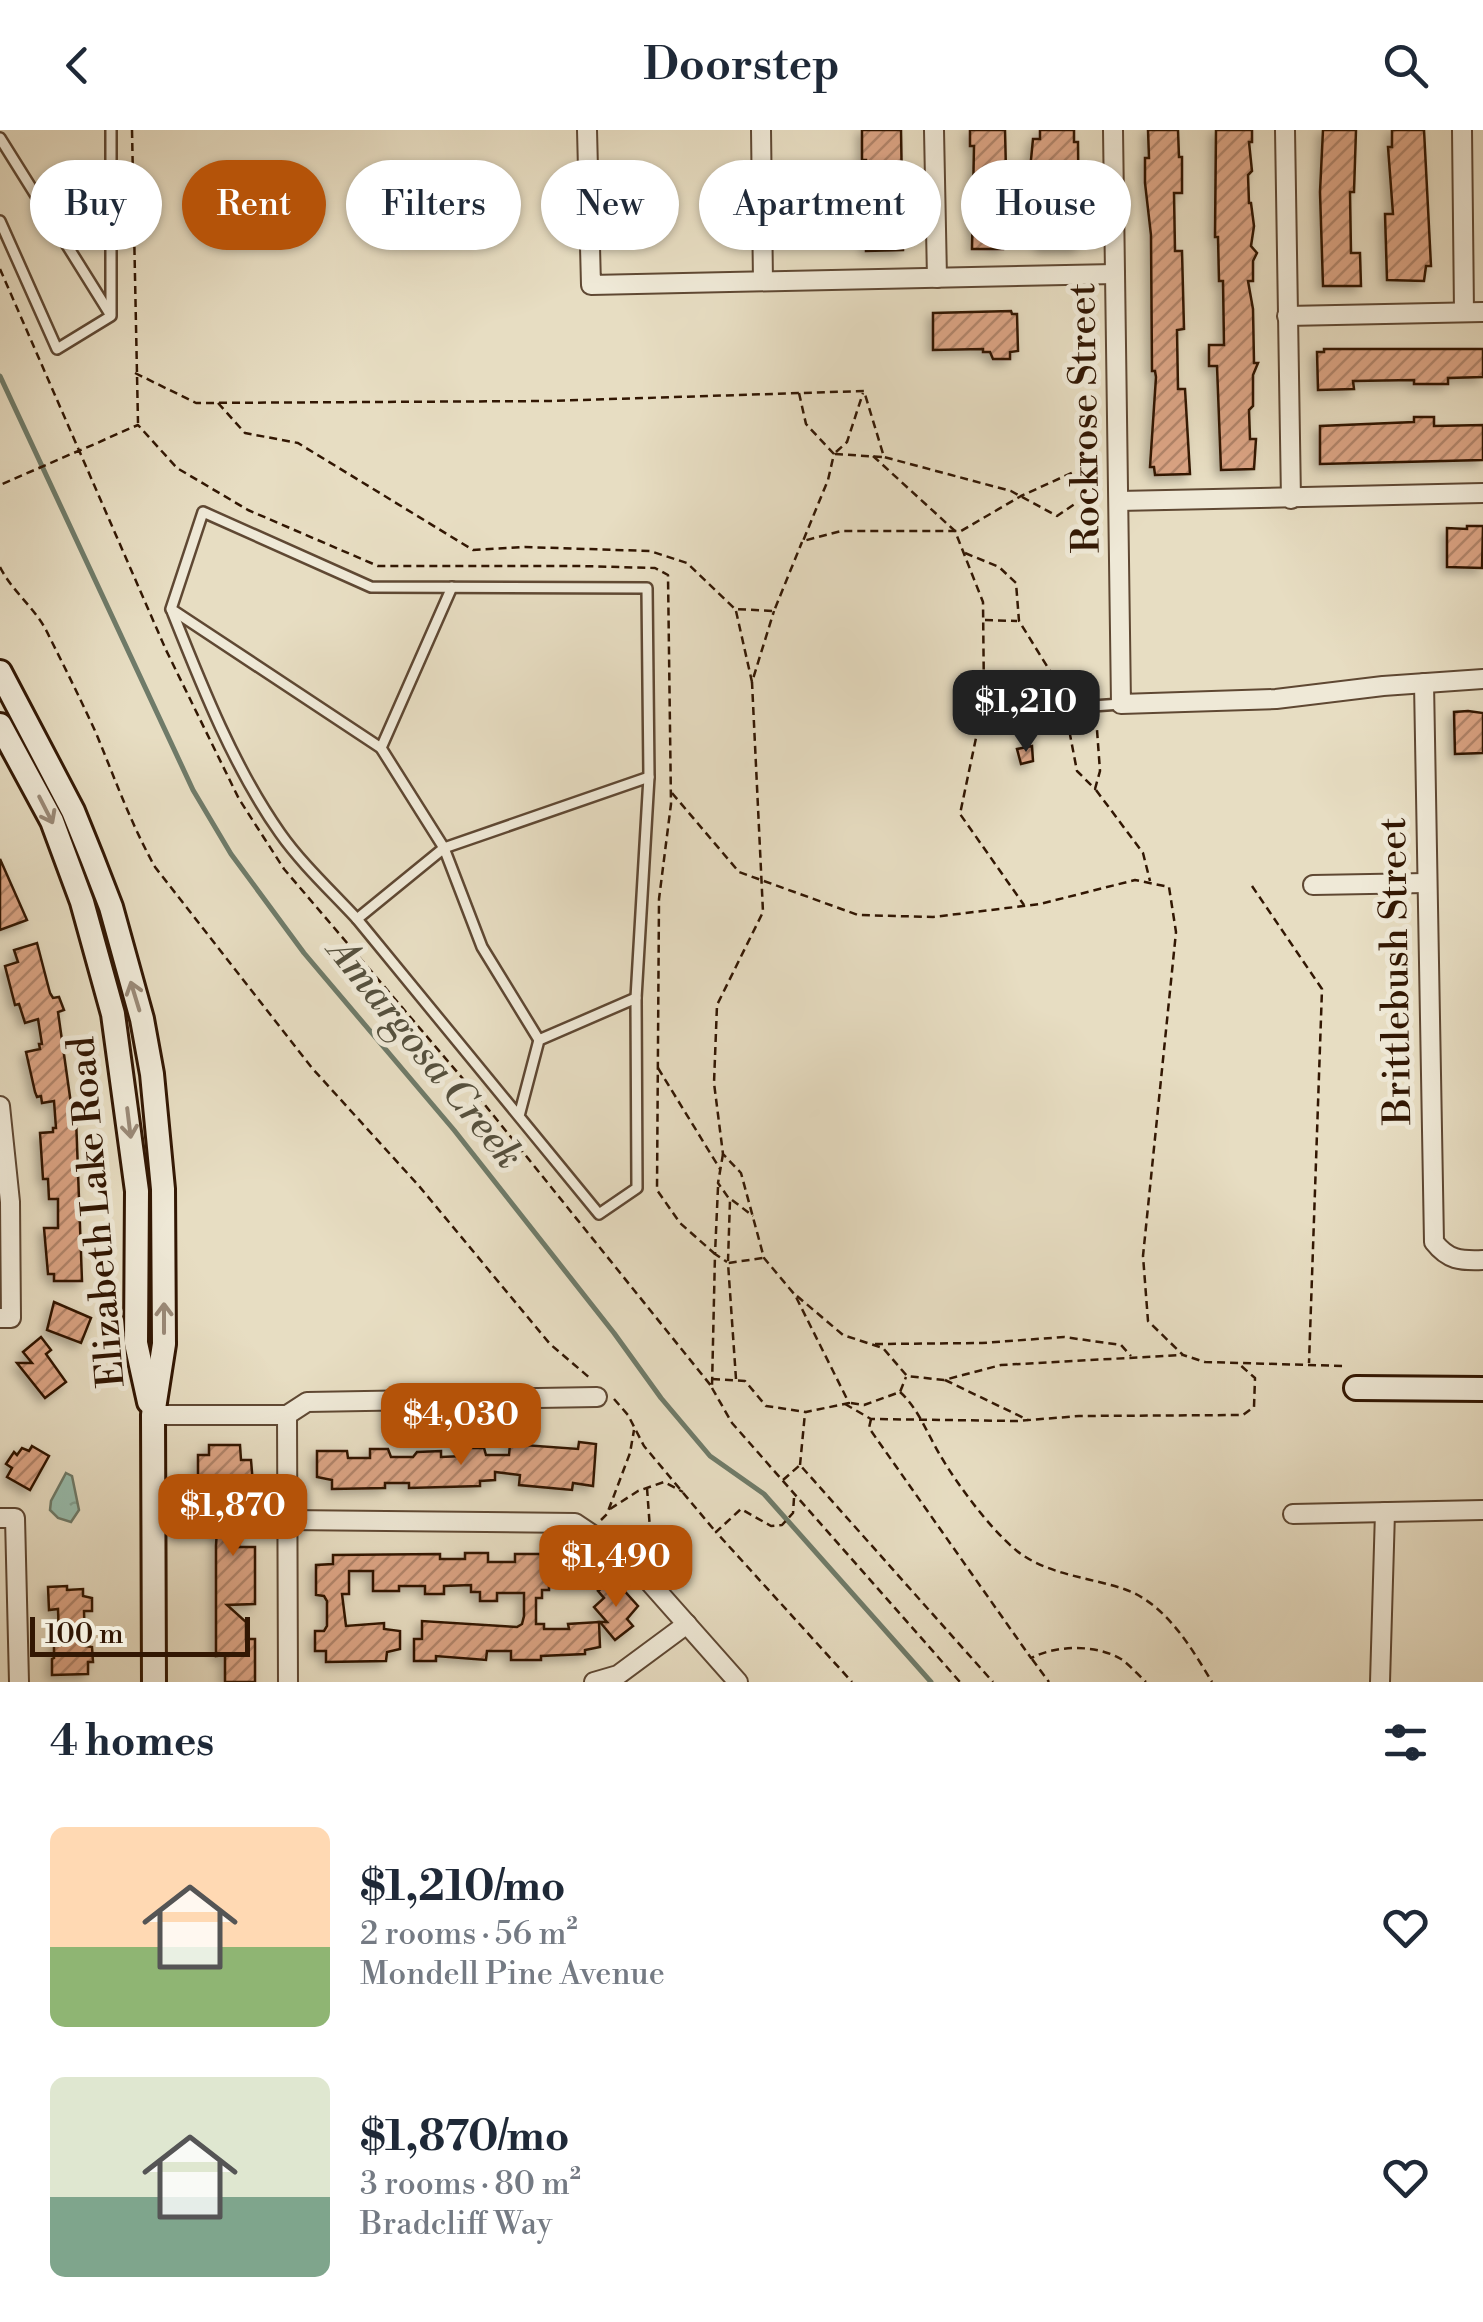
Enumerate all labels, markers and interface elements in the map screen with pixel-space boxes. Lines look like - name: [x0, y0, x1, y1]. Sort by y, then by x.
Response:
- text: Doorstep: [643, 37, 840, 94]
- icon: back: [50, 38, 105, 93]
- icon: search: [1378, 38, 1433, 93]
- chip: Buy: [30, 160, 162, 250]
- chip: Rent: [182, 160, 326, 250]
- chip: Filters: [346, 160, 521, 250]
- chip: New: [541, 160, 679, 250]
- chip: Apartment: [699, 160, 941, 250]
- chip: House: [961, 160, 1131, 250]
- street label: Rockrose Street: [1059, 282, 1111, 554]
- pin: $1,210: [945, 670, 1107, 755]
- text: $1,210: [975, 682, 1077, 722]
- one-way arrow: [37, 795, 56, 825]
- street label: Brittlebush Street: [1370, 817, 1422, 1126]
- water label: Amargosa Creek: [314, 925, 534, 1180]
- one-way arrow: [125, 980, 143, 1012]
- street label: Elizabeth Lake Road: [58, 1034, 136, 1389]
- one-way arrow: [120, 1106, 139, 1139]
- one-way arrow: [154, 1303, 174, 1336]
- pin: $4,030: [380, 1383, 542, 1468]
- text: $4,030: [403, 1395, 519, 1435]
- pin: $1,870: [152, 1474, 314, 1559]
- text: $1,870: [180, 1486, 286, 1526]
- pin: $1,490: [535, 1525, 697, 1610]
- text: $1,490: [561, 1537, 671, 1577]
- scale bar: [30, 1612, 250, 1656]
- text: 100 m: [45, 1617, 124, 1652]
- icon: filters: [1378, 1715, 1433, 1770]
- text: 4 homes: [50, 1716, 214, 1769]
- text: $1,210/mo: [360, 1861, 566, 1914]
- icon: home: [130, 1867, 250, 1987]
- icon: heart: [1378, 1900, 1433, 1955]
- text: 2 rooms · 56 m²: [360, 1914, 578, 1954]
- text: Mondell Pine Avenue: [360, 1954, 665, 1994]
- text: $1,870/mo: [360, 2111, 569, 2164]
- icon: home: [130, 2117, 250, 2237]
- icon: heart: [1378, 2150, 1433, 2205]
- text: 3 rooms · 80 m²: [360, 2164, 581, 2204]
- text: Bradcliff Way: [360, 2204, 552, 2244]

